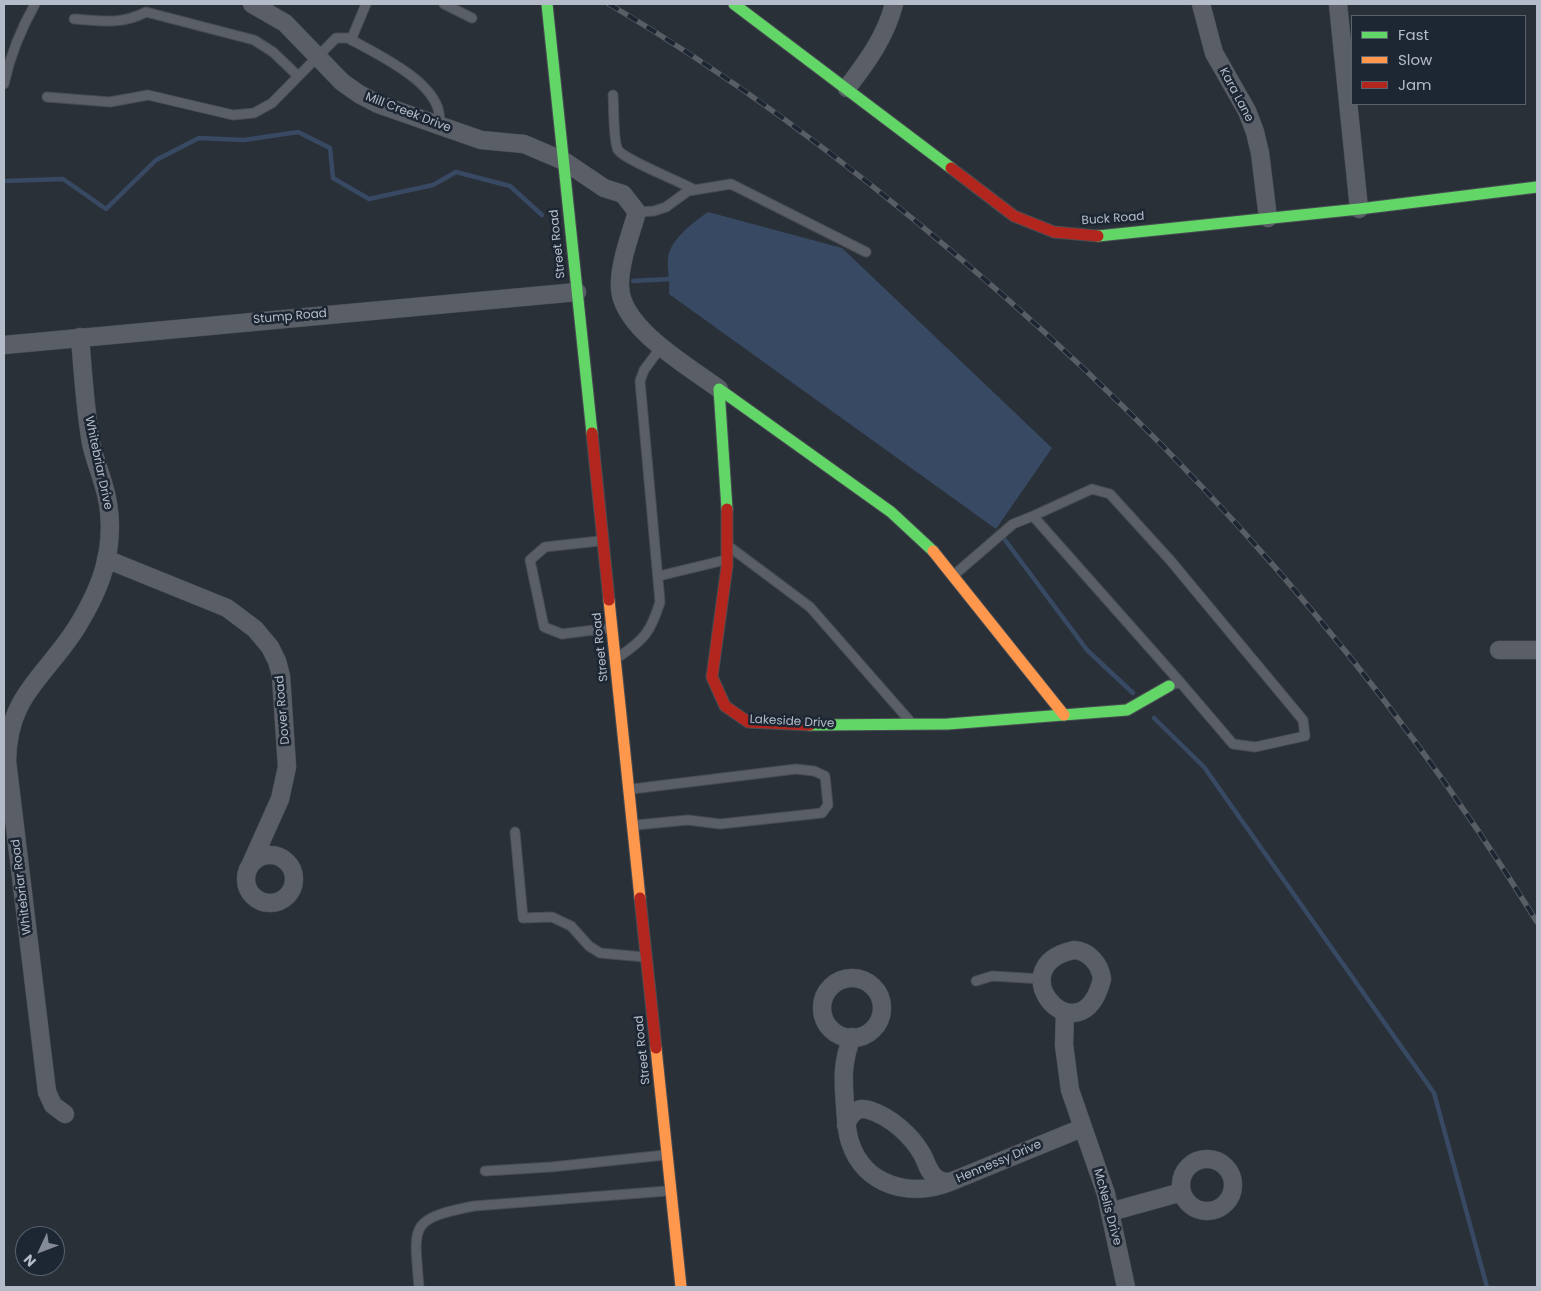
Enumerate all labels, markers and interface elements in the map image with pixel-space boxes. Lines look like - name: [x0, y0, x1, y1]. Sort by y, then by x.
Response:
- legend: [1351, 15, 1526, 105]
- text: Fast: [1398, 24, 1429, 45]
- text: Slow: [1398, 49, 1432, 70]
- street label: Kara Lane: [1216, 65, 1256, 125]
- text: Jam: [1398, 74, 1432, 95]
- street label: Mill Creek Drive: [363, 90, 453, 136]
- street label: Street Road: [547, 209, 569, 279]
- street label: Buck Road: [1081, 210, 1145, 228]
- street label: Stump Road: [253, 307, 327, 327]
- street label: Whitebriar Drive: [81, 415, 115, 511]
- street label: Street Road: [590, 612, 612, 682]
- street label: Dover Road: [273, 675, 293, 745]
- street label: Lakeside Drive: [749, 713, 835, 731]
- street label: Whitebriar Road: [9, 838, 35, 936]
- street label: Street Road: [632, 1015, 654, 1085]
- street label: Hennessy Drive: [954, 1138, 1044, 1186]
- street label: McNelis Drive: [1090, 1167, 1124, 1247]
- north arrow: [15, 1226, 65, 1276]
- text: N: [19, 1250, 41, 1271]

